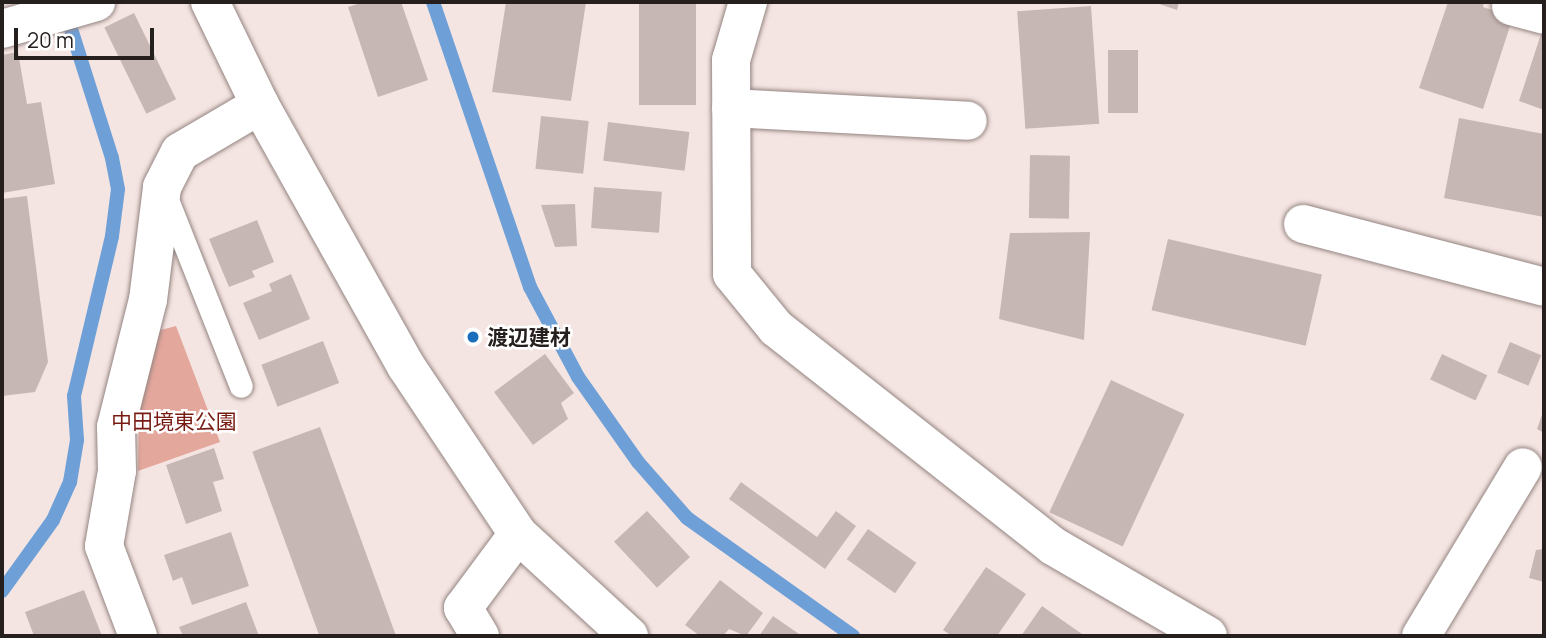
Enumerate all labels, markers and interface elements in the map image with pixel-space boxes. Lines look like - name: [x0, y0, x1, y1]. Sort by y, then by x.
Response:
- scale bar: [18, 14, 158, 58]
- text: 20 m: [27, 26, 74, 54]
- place label: 渡辺建材: [487, 324, 571, 350]
- marker: 渡辺建材: [465, 329, 481, 345]
- park label: 中田境東公園: [111, 408, 237, 434]

